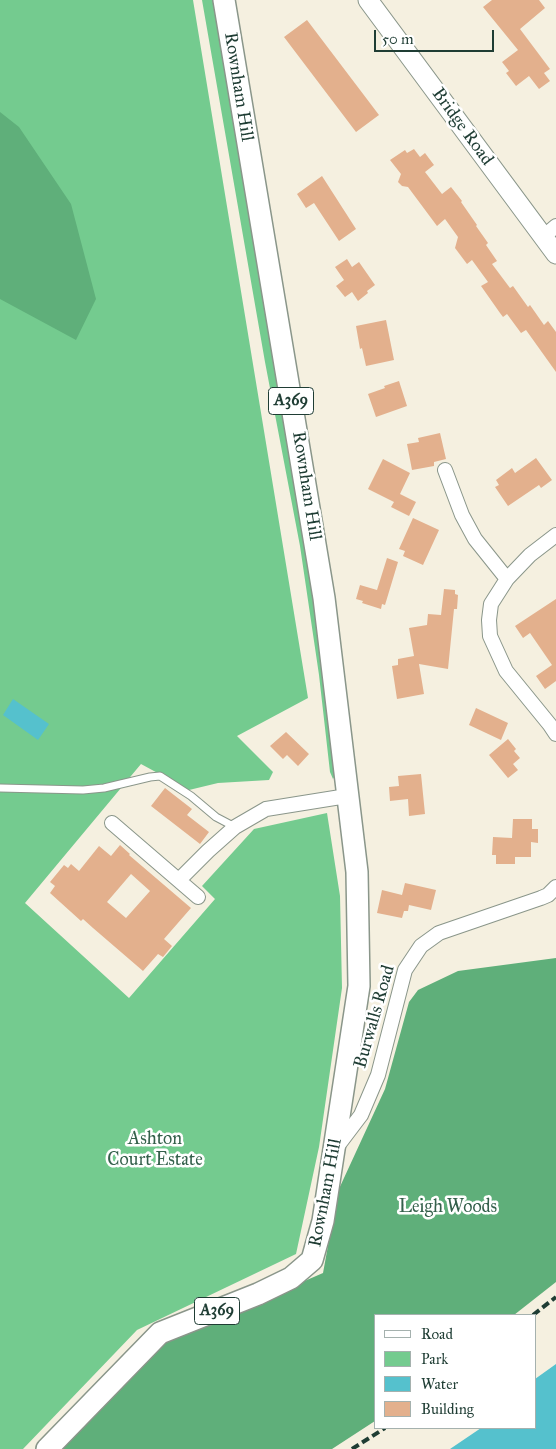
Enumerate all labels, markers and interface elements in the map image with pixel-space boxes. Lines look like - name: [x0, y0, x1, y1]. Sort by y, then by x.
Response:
- scale bar: [376, 20, 496, 52]
- text: 50 m: [382, 30, 414, 48]
- street label: Rownham Hill: [219, 31, 257, 143]
- street label: Bridge Road: [427, 84, 497, 170]
- road number: A369: [268, 388, 314, 414]
- street label: Rownham Hill: [287, 430, 325, 542]
- street label: Burwalls Road: [350, 963, 400, 1071]
- park label: Ashton Court Estate: [107, 1129, 203, 1172]
- street label: Rownham Hill: [305, 1137, 347, 1249]
- park label: Leigh Woods: [399, 1197, 497, 1219]
- road number: A369: [194, 1298, 240, 1324]
- legend: [374, 1314, 536, 1429]
- text: Road: [421, 1325, 453, 1343]
- text: Park: [421, 1350, 448, 1368]
- text: Water: [421, 1375, 458, 1393]
- text: Building: [421, 1400, 474, 1418]

